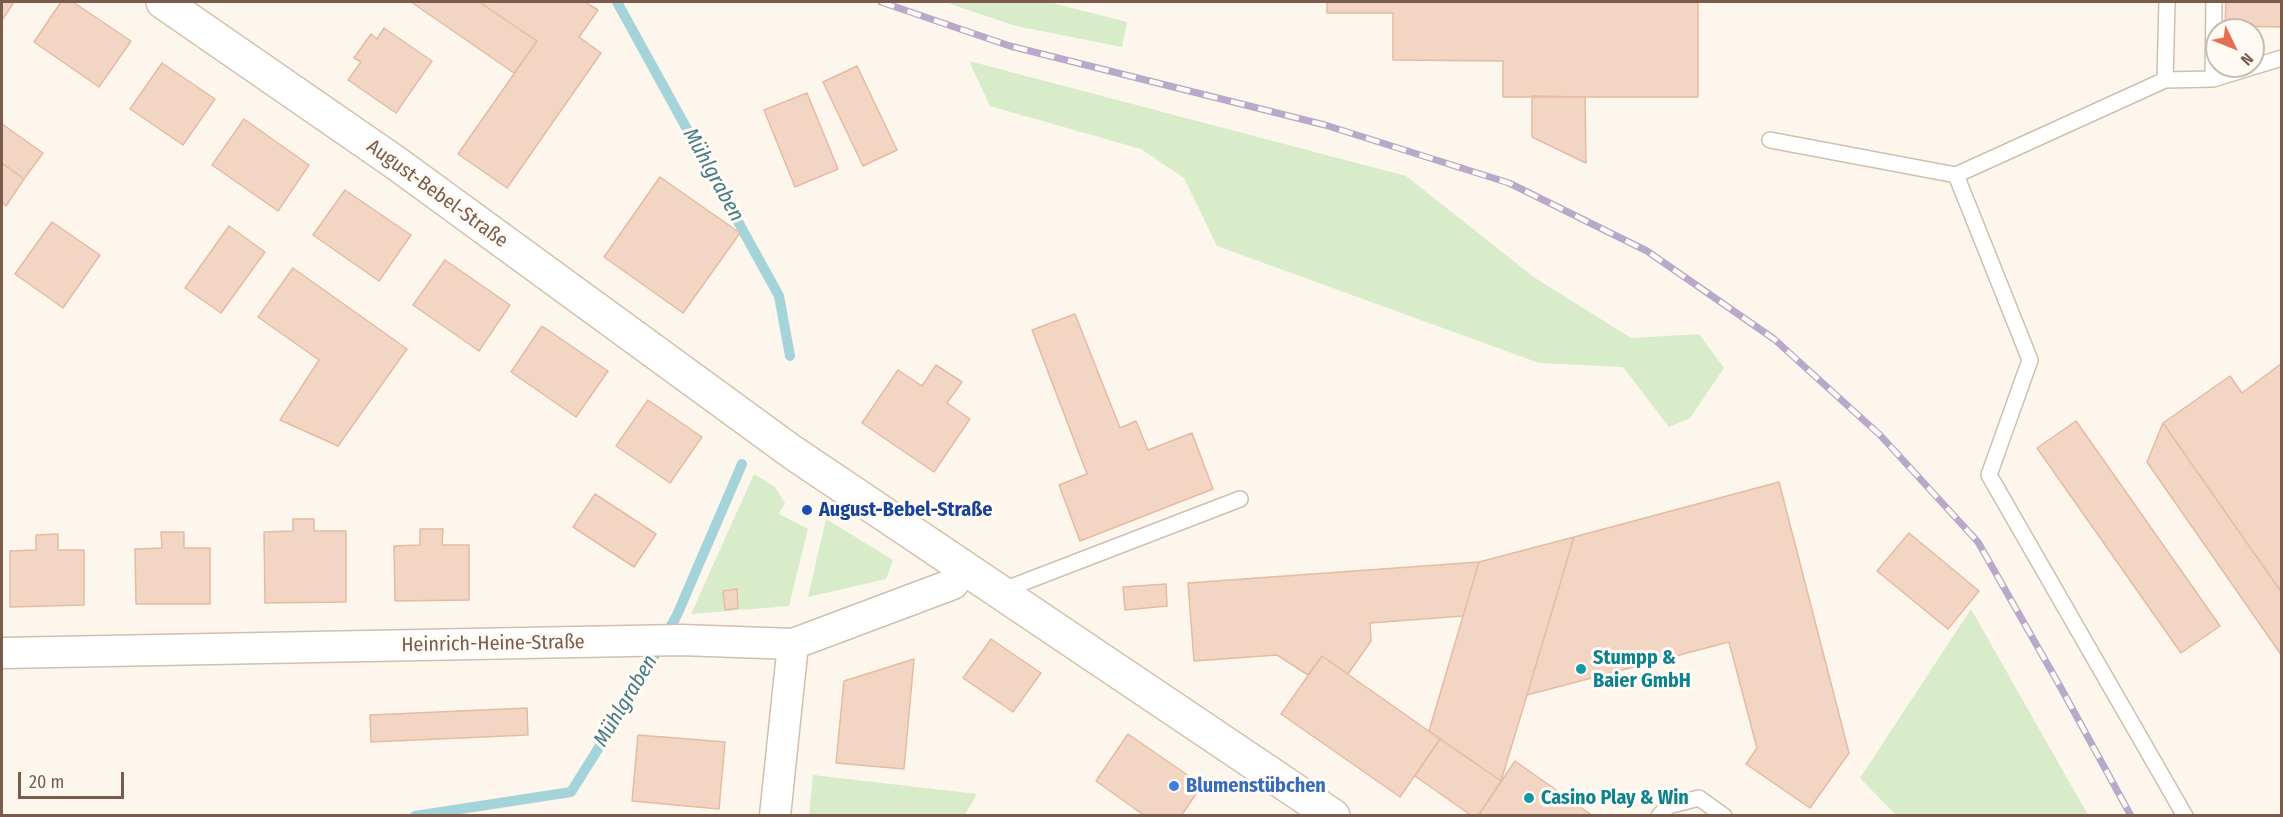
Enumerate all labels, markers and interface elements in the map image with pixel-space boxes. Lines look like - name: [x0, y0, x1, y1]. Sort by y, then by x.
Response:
- north arrow: [2205, 18, 2265, 78]
- text: N: [2237, 49, 2257, 69]
- water label: Mühlgraben: [677, 124, 749, 226]
- street label: August-Bebel-Straße: [362, 135, 512, 253]
- place label: August-Bebel-Straße: [819, 498, 992, 522]
- marker: August-Bebel-Straße: [800, 503, 814, 517]
- street label: Heinrich-Heine-Straße: [401, 630, 585, 658]
- place label: Stumpp & Baier GmbH: [1593, 646, 1691, 693]
- water label: Mühlgraben: [589, 651, 663, 751]
- marker: Stumpp & Baier GmbH: [1574, 662, 1588, 676]
- scale bar: [21, 760, 128, 798]
- text: 20 m: [29, 771, 64, 793]
- place label: Blumenstübchen: [1186, 774, 1326, 798]
- marker: Blumenstübchen: [1167, 779, 1181, 793]
- place label: Casino Play & Win: [1541, 786, 1689, 810]
- marker: Casino Play & Win: [1522, 791, 1536, 805]

